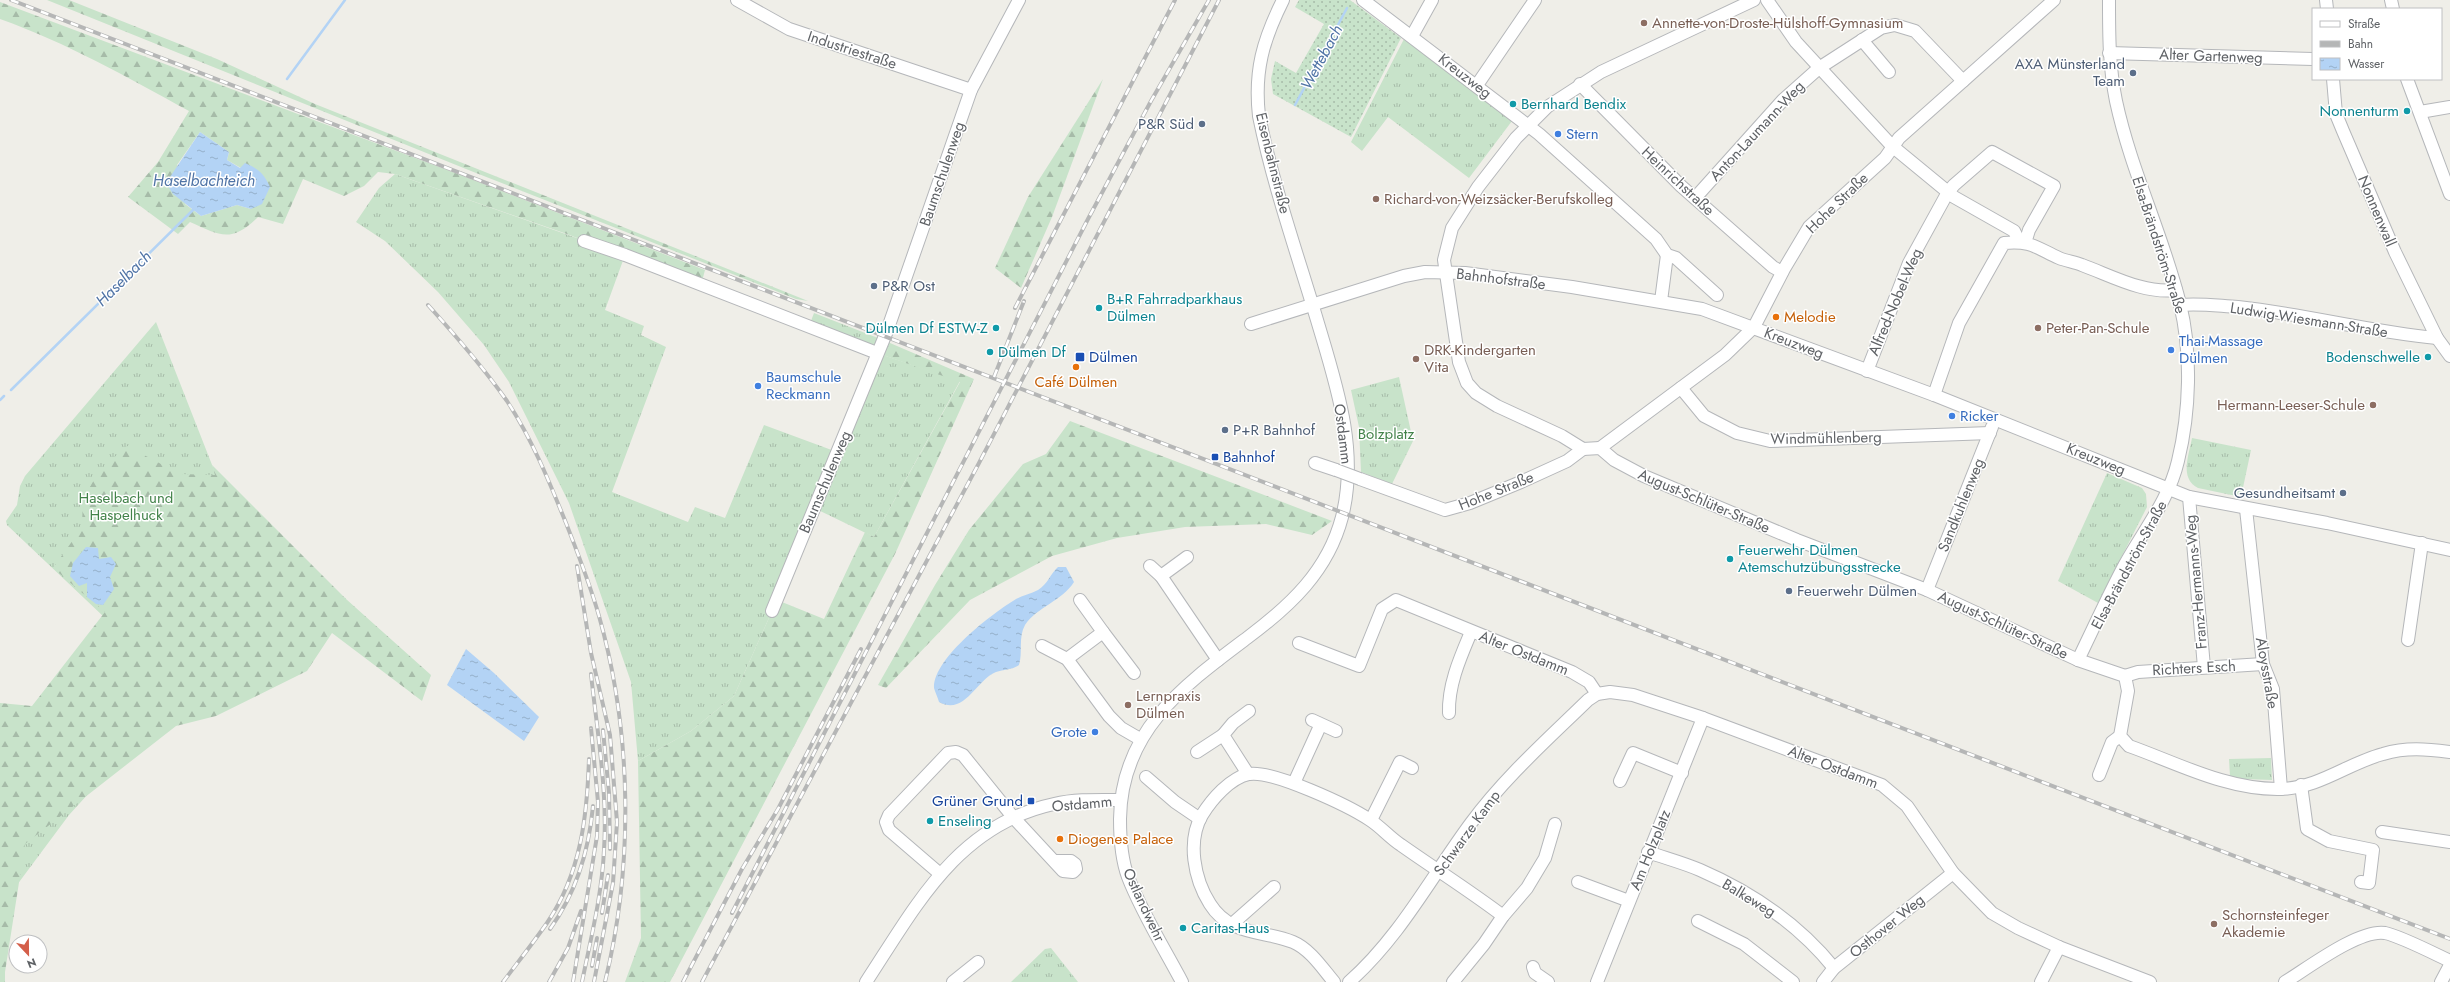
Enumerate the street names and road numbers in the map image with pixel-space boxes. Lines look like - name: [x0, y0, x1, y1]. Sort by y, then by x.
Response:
- street label: Industriestraße: [805, 25, 900, 75]
- street label: Alter Gartenweg: [2159, 43, 2263, 69]
- street label: Kreuzweg: [1434, 48, 1496, 104]
- street label: Anton-Laumann-Weg: [1705, 76, 1809, 186]
- street label: Eisenbahnstraße: [1250, 110, 1296, 216]
- street label: Baumschulenweg: [914, 119, 970, 229]
- street label: Heinrichstraße: [1637, 141, 1720, 221]
- street label: Hohe Straße: [1801, 167, 1873, 238]
- street label: Nonnenwall: [2352, 172, 2402, 250]
- street label: Elsa-Brändström-Straße: [2126, 173, 2192, 317]
- street label: Alfred-Nobel-Weg: [1862, 245, 1928, 359]
- street label: Bahnhofstraße: [1455, 263, 1547, 295]
- street label: Ludwig-Wiesmann-Straße: [2229, 297, 2390, 343]
- street label: Kreuzweg: [1761, 322, 1827, 364]
- street label: Ostdamm: [1328, 403, 1358, 465]
- street label: Windmühlenberg: [1770, 426, 1882, 450]
- street label: Baumschulenweg: [794, 427, 856, 537]
- street label: Kreuzweg: [2063, 437, 2129, 481]
- street label: Sandkuhlenweg: [1932, 455, 1990, 555]
- street label: August-Schlüter-Straße: [1635, 463, 1774, 539]
- street label: Hohe Straße: [1455, 466, 1537, 516]
- street label: Elsa-Brändström-Straße: [2086, 496, 2172, 633]
- street label: Franz-Hermanns-Weg: [2179, 514, 2213, 650]
- street label: August-Schlüter-Straße: [1934, 585, 2072, 665]
- street label: Alter Ostdamm: [1476, 625, 1572, 681]
- street label: Aloysstraße: [2250, 636, 2284, 711]
- street label: Richters Esch: [2152, 655, 2236, 681]
- street label: Alter Ostdamm: [1785, 740, 1881, 794]
- street label: Schwarze Kamp: [1428, 785, 1506, 880]
- street label: Ostdamm: [1051, 790, 1113, 818]
- street label: Am Holzplatz: [1624, 806, 1676, 894]
- street label: Ostlandwehr: [1117, 864, 1171, 946]
- street label: Balkeweg: [1718, 873, 1780, 923]
- street label: Osthover Weg: [1845, 889, 1929, 963]

